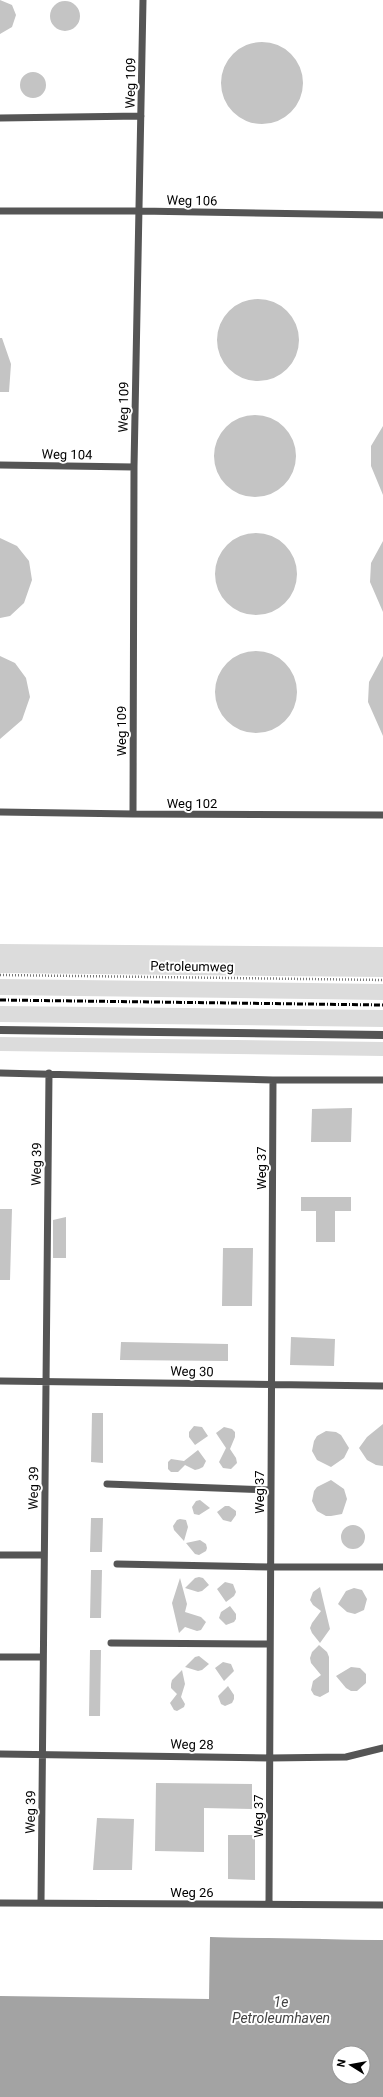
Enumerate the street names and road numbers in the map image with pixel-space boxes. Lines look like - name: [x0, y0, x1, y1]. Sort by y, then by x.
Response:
- street label: Weg 109: [123, 58, 138, 108]
- street label: Weg 106: [167, 193, 217, 208]
- street label: Weg 109: [116, 382, 131, 432]
- street label: Weg 104: [42, 447, 93, 462]
- street label: Weg 109: [114, 706, 129, 756]
- street label: Weg 102: [167, 796, 217, 811]
- street label: Petroleumweg: [150, 958, 234, 975]
- street label: Weg 39: [29, 1142, 44, 1186]
- street label: Weg 37: [254, 1146, 269, 1190]
- street label: Weg 30: [170, 1364, 214, 1379]
- street label: Weg 39: [26, 1466, 41, 1510]
- street label: Weg 37: [252, 1470, 267, 1514]
- street label: Weg 28: [170, 1737, 214, 1752]
- street label: Weg 39: [23, 1790, 38, 1834]
- street label: Weg 37: [251, 1794, 266, 1838]
- street label: Weg 26: [170, 1885, 214, 1900]

